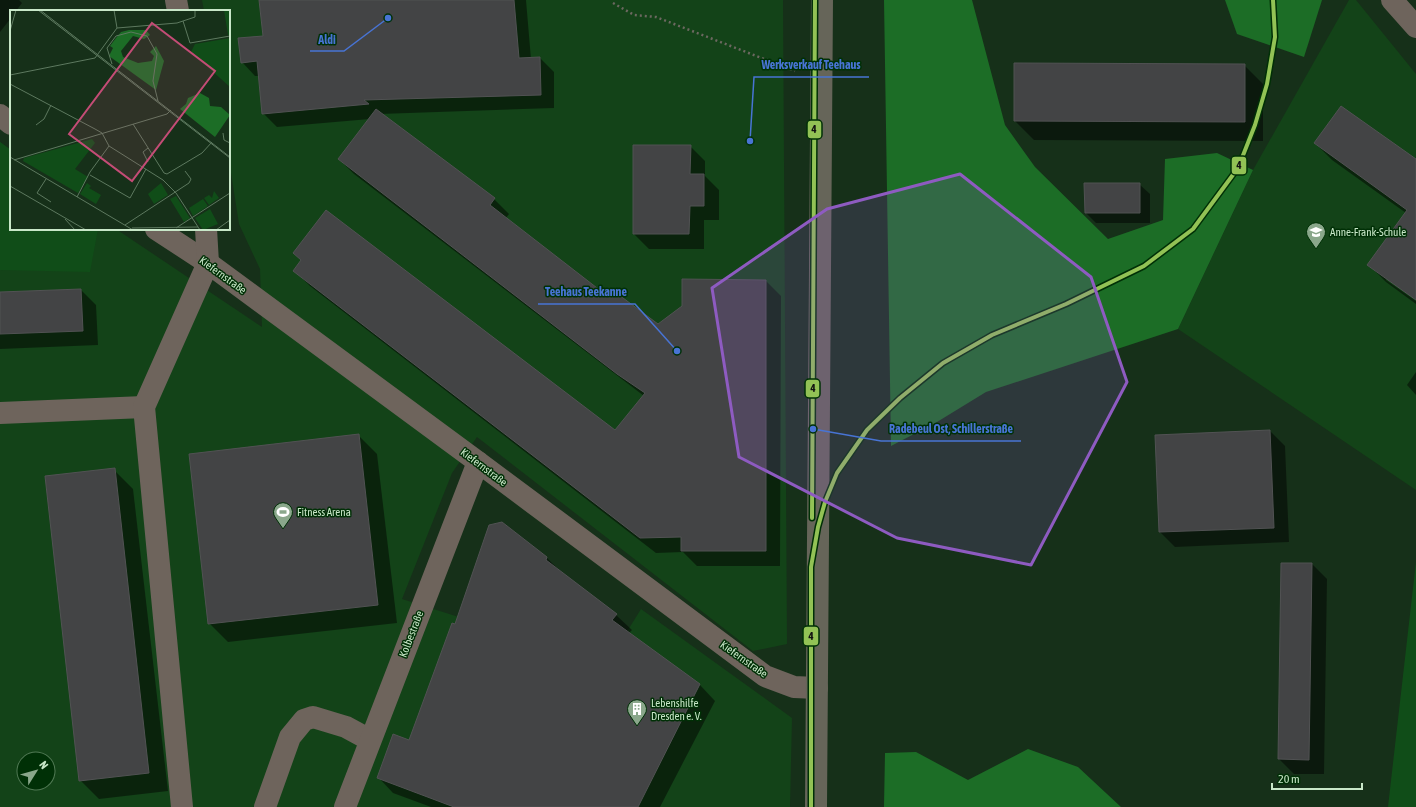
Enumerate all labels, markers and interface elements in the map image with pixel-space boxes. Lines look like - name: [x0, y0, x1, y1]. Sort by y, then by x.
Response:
- inset map: [10, 10, 230, 230]
- callout: Aldi: [310, 27, 344, 51]
- text: Aldi: [317, 33, 336, 47]
- callout: Werksverkauf Teehaus: [754, 53, 869, 77]
- text: Werksverkauf Teehaus: [760, 58, 861, 72]
- line badge: 4: [807, 120, 822, 139]
- text: 4: [810, 123, 817, 135]
- line badge: 4: [1231, 156, 1247, 175]
- text: 4: [1235, 159, 1242, 171]
- school or university icon: Anne-Frank-Schule: [1305, 221, 1327, 249]
- place label: Anne-Frank-Schule: [1330, 226, 1406, 238]
- street label: Kiefernstraße: [197, 254, 249, 296]
- callout: Teehaus Teekanne: [538, 280, 635, 304]
- text: Teehaus Teekanne: [545, 285, 627, 299]
- line badge: 4: [805, 379, 820, 398]
- text: 4: [809, 382, 816, 394]
- callout: Radebeul Ost, Schillerstraße: [881, 417, 1021, 441]
- text: Radebeul Ost, Schillerstraße: [889, 422, 1013, 436]
- street label: Kiefernstraße: [458, 446, 510, 488]
- sports icon: Fitness Arena: [272, 501, 294, 529]
- place label: Fitness Arena: [297, 506, 351, 518]
- street label: Kolbestraße: [397, 609, 425, 659]
- line badge: 4: [803, 626, 819, 646]
- text: 4: [807, 630, 814, 642]
- street label: Kiefernstraße: [718, 638, 770, 680]
- place label: Lebenshilfe Dresden e. V.: [651, 697, 702, 722]
- building icon: Lebenshilfe Dresden e. V.: [626, 698, 648, 726]
- north arrow: [16, 751, 56, 791]
- text: N: [37, 759, 51, 771]
- scale bar: [1272, 765, 1362, 791]
- text: 20 m: [1278, 772, 1300, 786]

